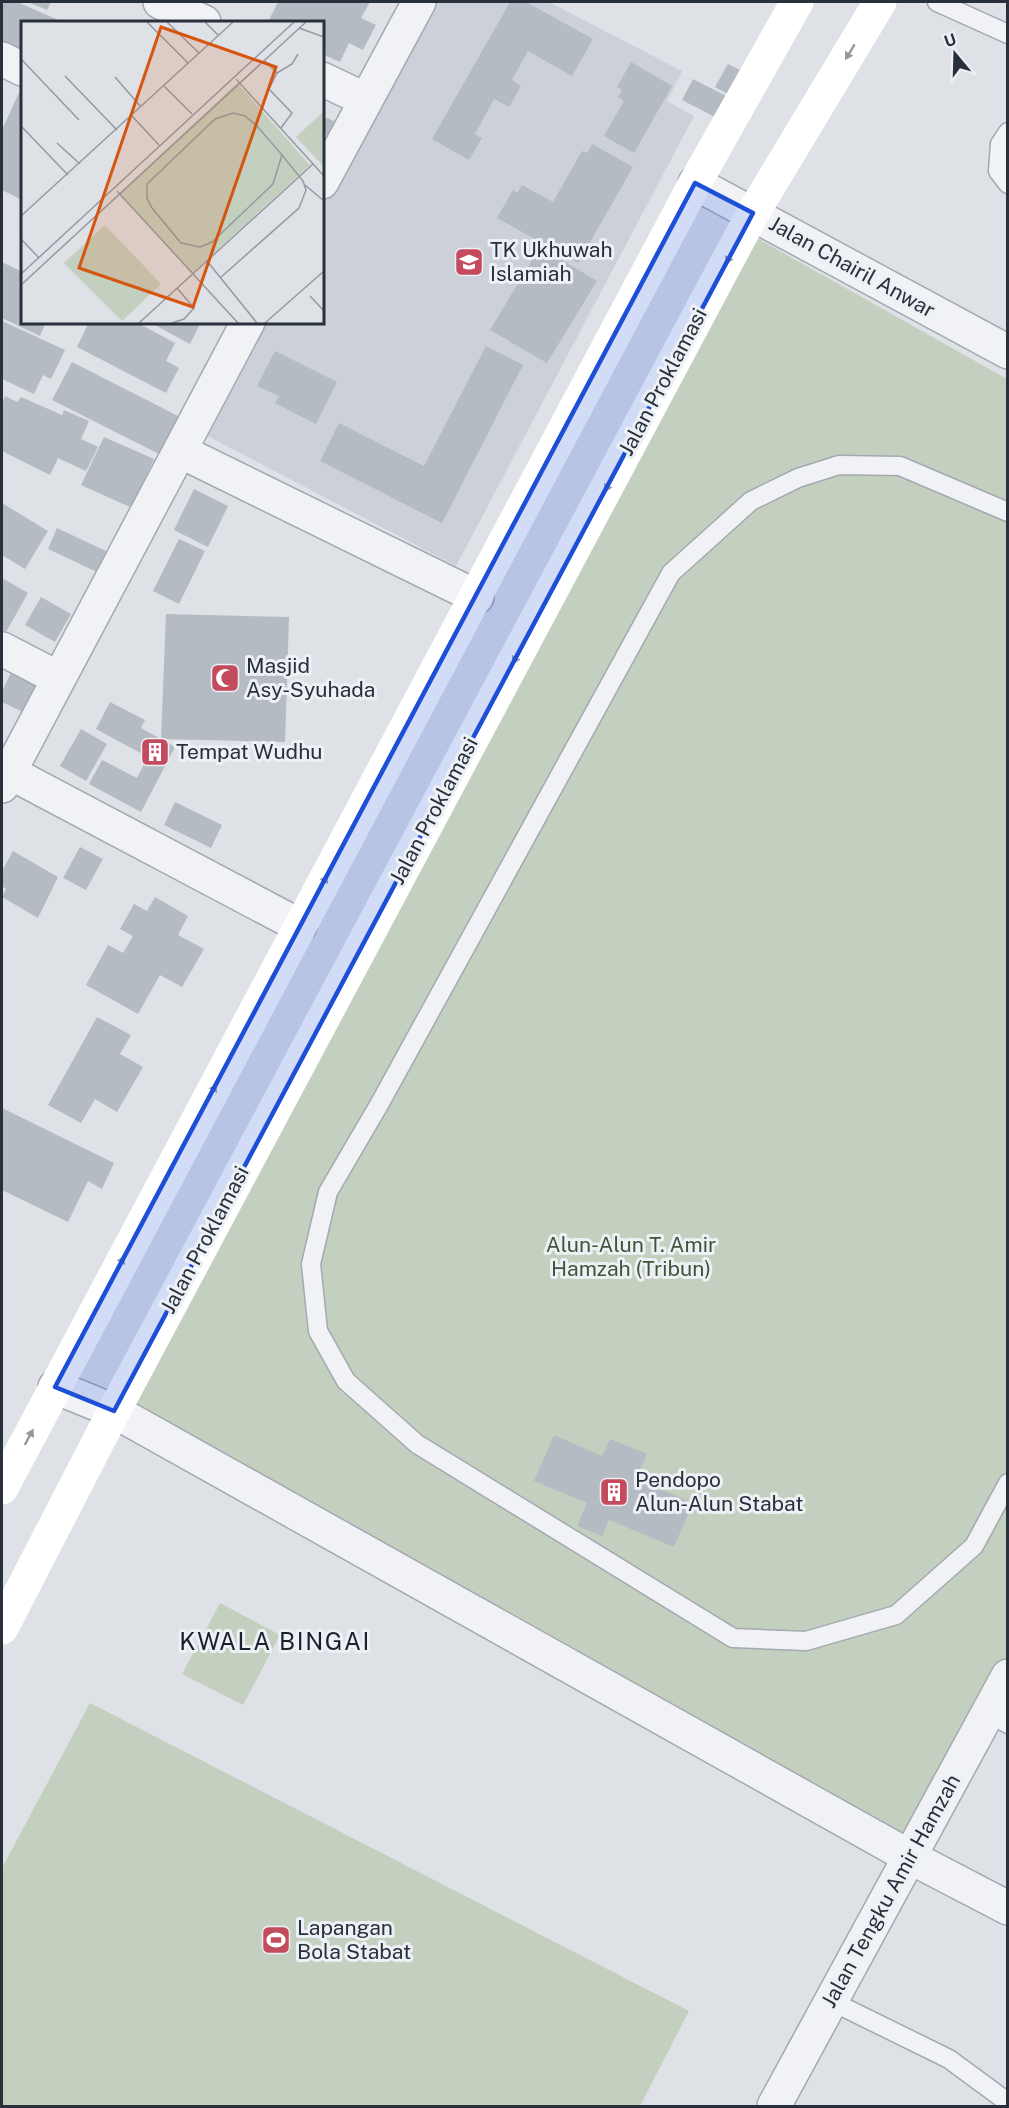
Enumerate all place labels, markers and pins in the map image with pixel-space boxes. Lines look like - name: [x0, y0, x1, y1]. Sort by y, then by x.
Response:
- place label: TK Ukhuwah Islamiah: [490, 237, 613, 286]
- school or university icon: TK Ukhuwah Islamiah: [453, 246, 485, 278]
- place label: Masjid Asy-Syuhada: [246, 653, 375, 702]
- mosque icon: Masjid Asy-Syuhada: [209, 662, 241, 694]
- building icon: Tempat Wudhu: [139, 736, 171, 768]
- place label: Tempat Wudhu: [176, 739, 323, 764]
- place label: Pendopo Alun-Alun Stabat: [635, 1467, 803, 1516]
- building icon: Pendopo Alun-Alun Stabat: [598, 1476, 630, 1508]
- place label: Lapangan Bola Stabat: [297, 1915, 411, 1964]
- sports icon: Lapangan Bola Stabat: [260, 1924, 292, 1956]

